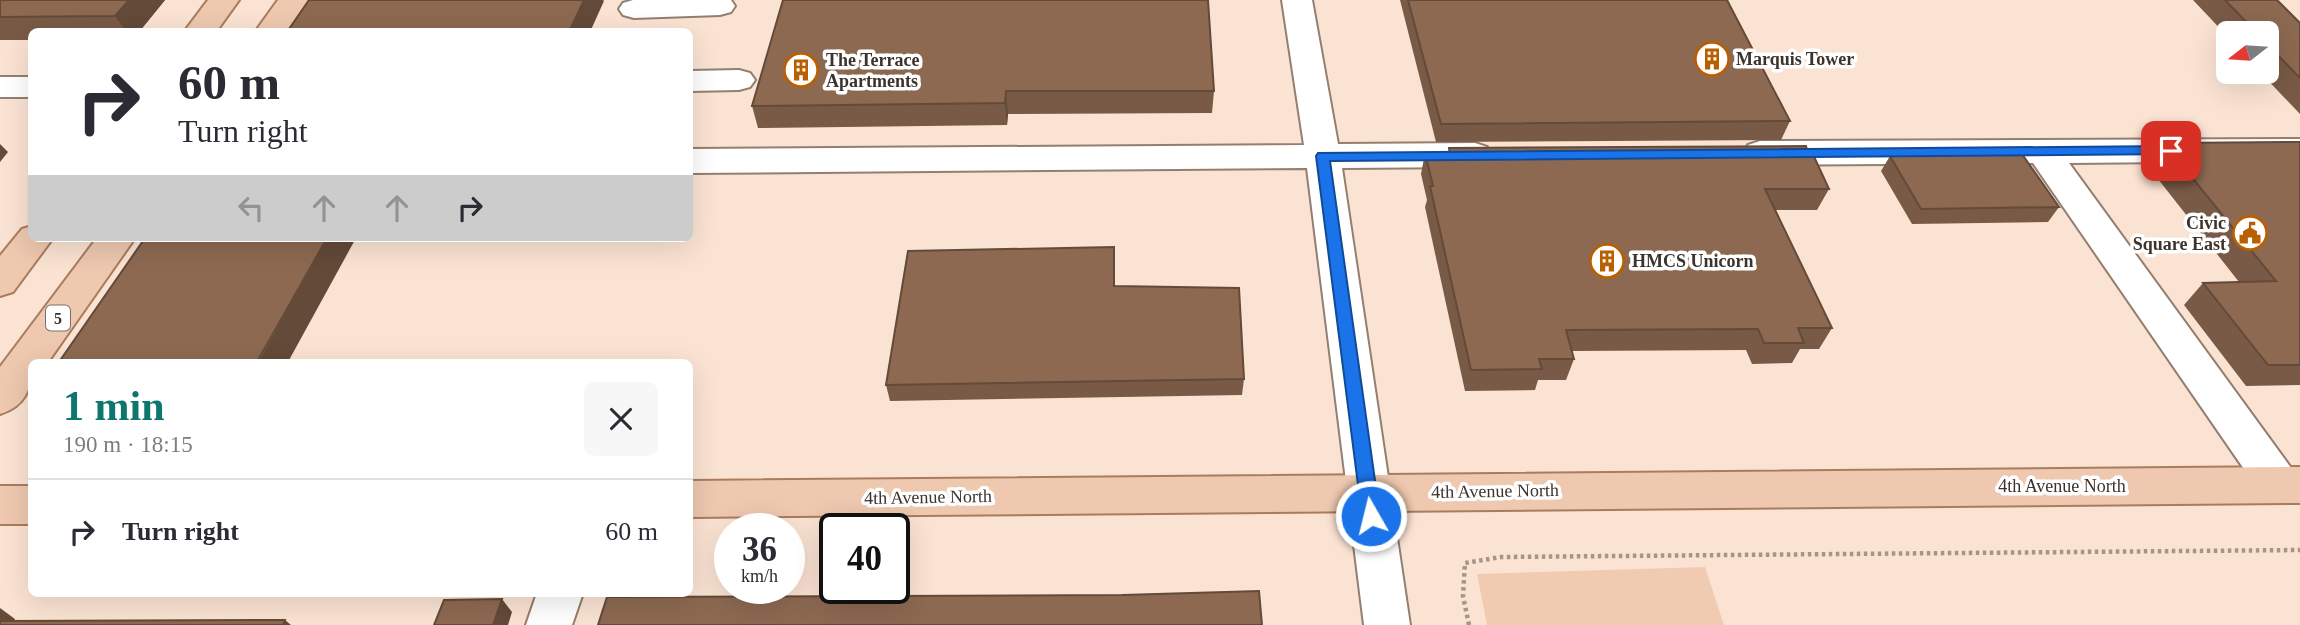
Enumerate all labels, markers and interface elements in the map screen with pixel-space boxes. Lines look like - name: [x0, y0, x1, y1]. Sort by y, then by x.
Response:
- north arrow: [2216, 21, 2278, 84]
- map controls: [2216, 21, 2279, 84]
- building icon: Marquis Tower: [1693, 40, 1731, 78]
- place label: Marquis Tower: [1736, 49, 1854, 69]
- place label: The Terrace Apartments: [826, 50, 919, 91]
- building icon: The Terrace Apartments: [782, 51, 820, 89]
- text: 60 m: [178, 55, 280, 110]
- icon: right: [63, 56, 154, 147]
- text: Turn right: [178, 113, 308, 149]
- pin: [2141, 121, 2201, 181]
- icon: arrive: [2152, 132, 2190, 170]
- icon: left: [232, 189, 270, 227]
- icon: ahead: [305, 189, 343, 227]
- icon: ahead: [378, 189, 416, 227]
- icon: right: [451, 189, 489, 227]
- place label: Civic Square East: [2133, 213, 2226, 254]
- public building icon: Civic Square East: [2231, 214, 2269, 252]
- building icon: HMCS Unicorn: [1588, 242, 1626, 280]
- place label: HMCS Unicorn: [1632, 251, 1754, 271]
- road number: 5: [46, 306, 70, 330]
- button: close: [584, 382, 658, 456]
- text: 1 min: [63, 383, 165, 429]
- text: 190 m · 18:15: [63, 432, 193, 457]
- street label: 4th Avenue North: [1998, 476, 2126, 496]
- position arrow: [1334, 479, 1408, 553]
- street label: 4th Avenue North: [1431, 480, 1559, 502]
- street label: 4th Avenue North: [864, 486, 992, 508]
- icon: right: [63, 513, 101, 551]
- speed limit sign: 40: [819, 513, 910, 604]
- text: Turn right: [122, 517, 239, 546]
- text: 60 m: [605, 517, 658, 546]
- text: 36: [742, 530, 777, 569]
- text: km/h: [741, 566, 778, 586]

